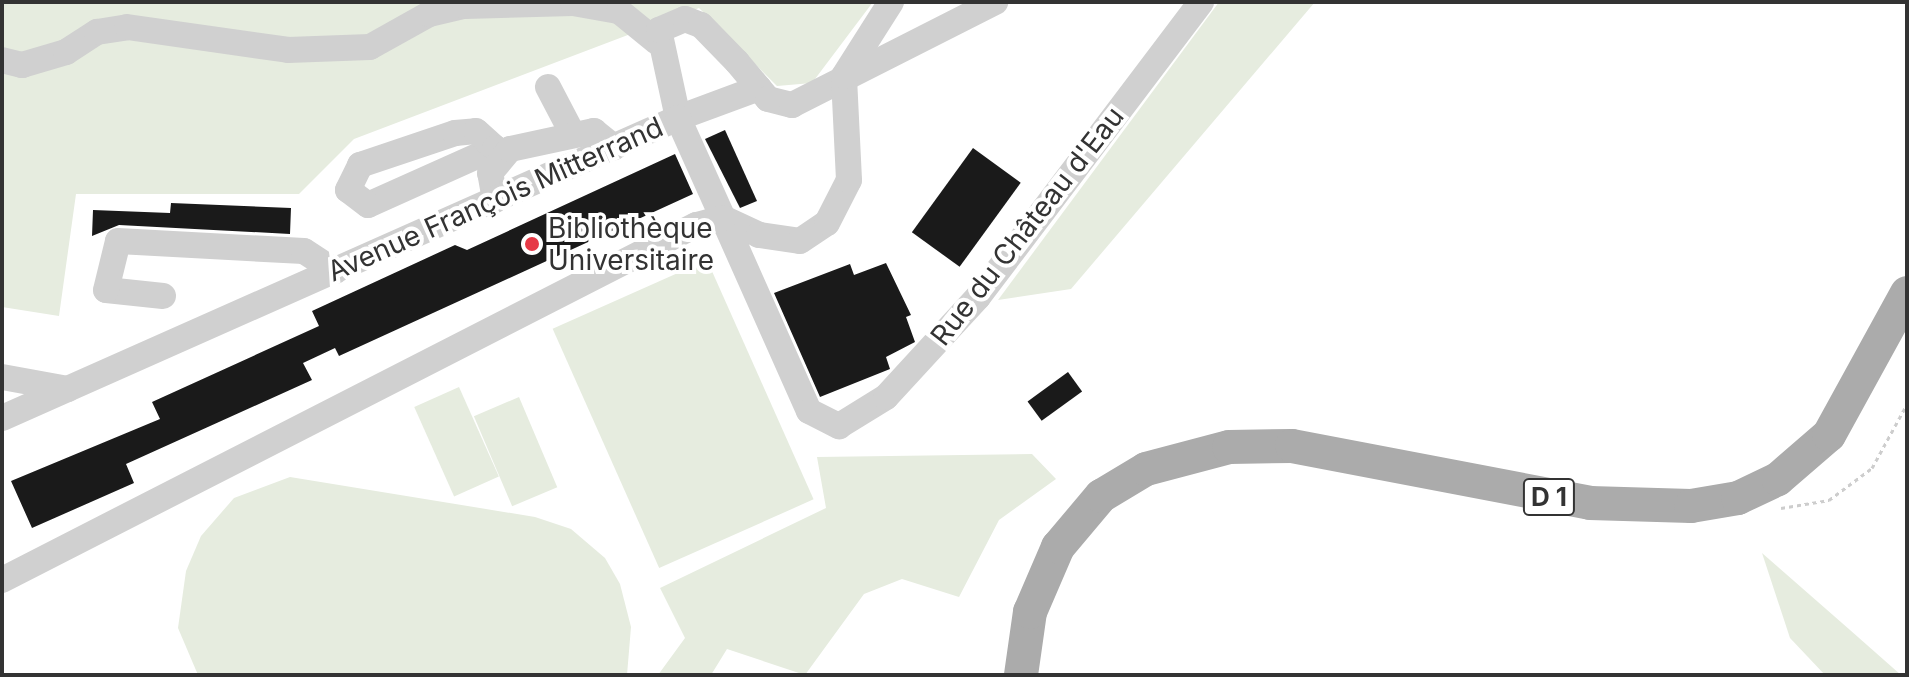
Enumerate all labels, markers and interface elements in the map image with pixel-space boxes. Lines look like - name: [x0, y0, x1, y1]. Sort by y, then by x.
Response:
- street label: Rue du Château d'Eau: [923, 100, 1131, 352]
- street label: Avenue François Mitterrand: [322, 110, 668, 288]
- place label: Bibliothèque Universitaire: [548, 211, 714, 277]
- marker: Bibliothèque Universitaire: [523, 235, 541, 253]
- road number: D 1: [1521, 475, 1577, 519]

